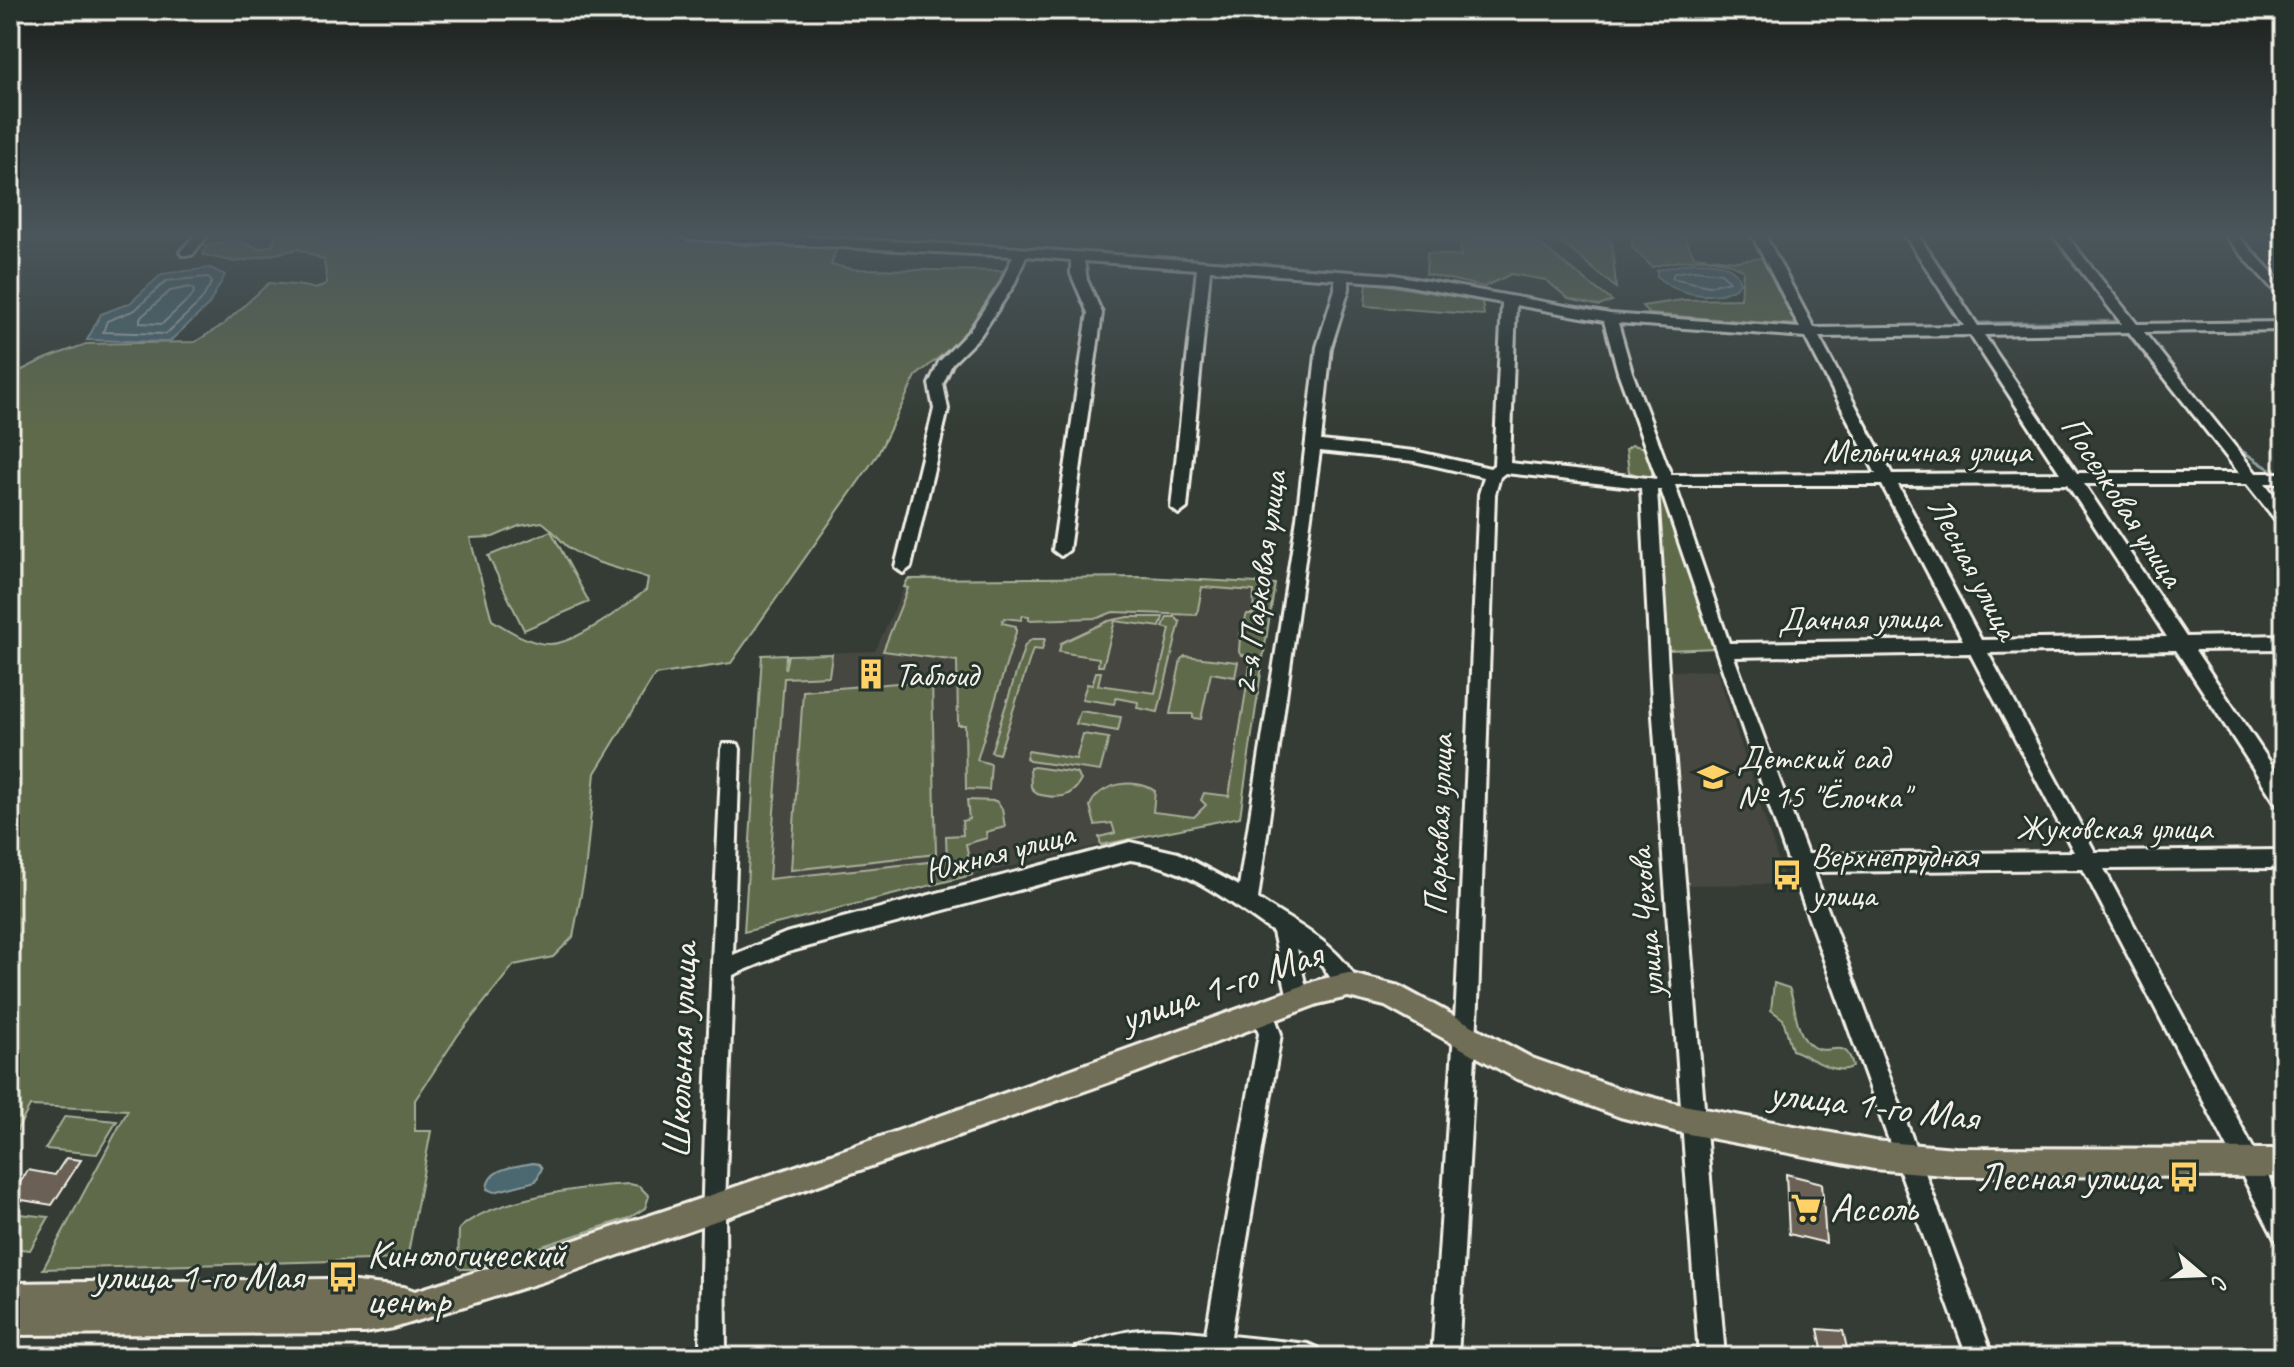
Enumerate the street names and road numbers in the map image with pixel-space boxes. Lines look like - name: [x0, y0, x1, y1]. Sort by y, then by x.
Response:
- street label: Поселковая улица: [2052, 407, 2196, 597]
- street label: Мельничная улица: [1823, 429, 2033, 472]
- street label: 2-я Парковая улица: [1222, 466, 1296, 698]
- street label: Лесная улица: [1919, 489, 2031, 649]
- street label: Дачная улица: [1777, 595, 1944, 641]
- street label: Парковая улица: [1413, 732, 1463, 916]
- street label: Жуковская улица: [2016, 806, 2214, 849]
- street label: Южная улица: [920, 811, 1081, 893]
- street label: улица Чехова: [1618, 843, 1674, 1002]
- street label: улица 1-го Мая: [1112, 927, 1332, 1045]
- street label: Школьная улица: [651, 939, 709, 1160]
- street label: улица 1-го Мая: [1765, 1067, 1985, 1143]
- street label: улица 1-го Мая: [91, 1251, 306, 1301]

